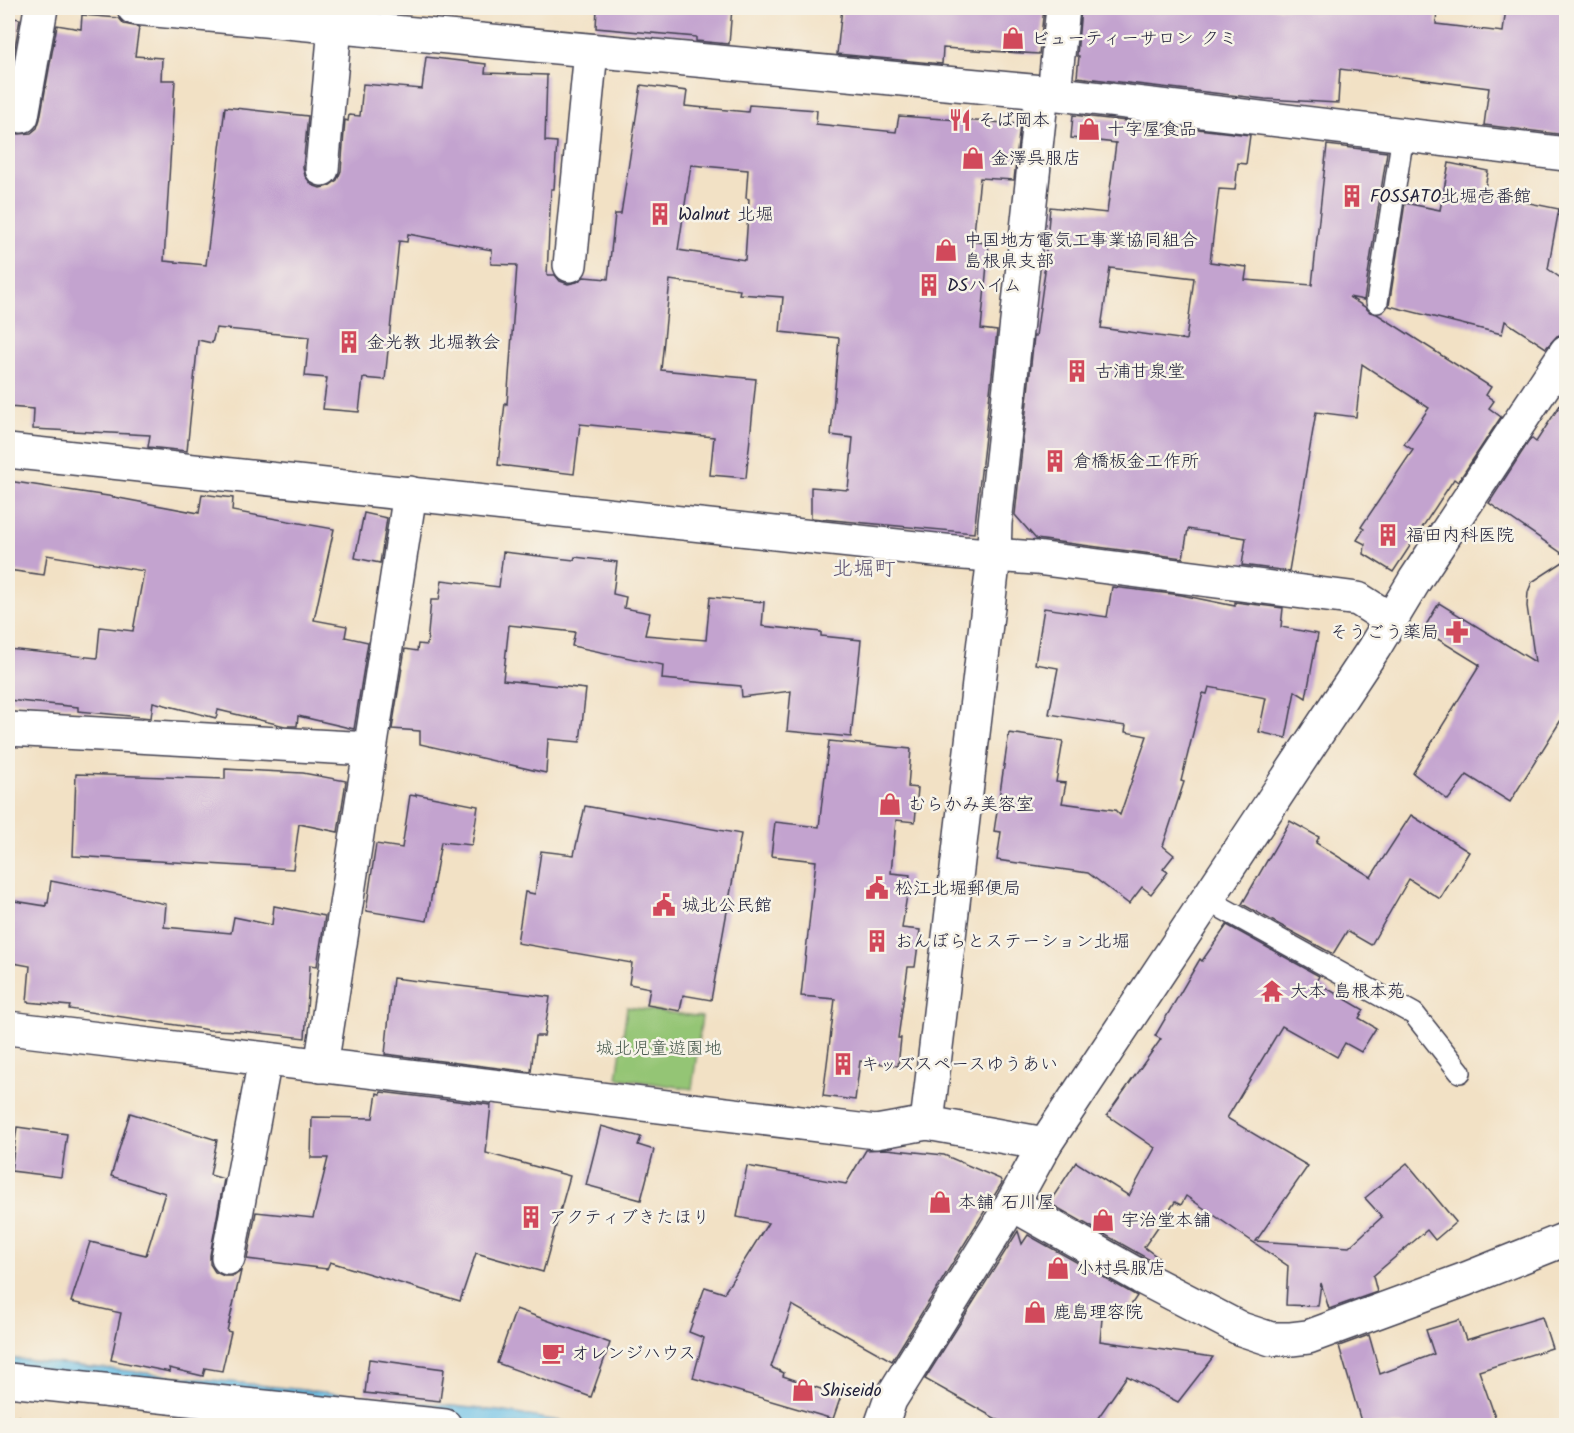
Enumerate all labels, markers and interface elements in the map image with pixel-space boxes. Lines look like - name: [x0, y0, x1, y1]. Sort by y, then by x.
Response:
- shop icon: ビューティーサロン クミ: [1000, 25, 1026, 51]
- place label: ビューティーサロン クミ: [1031, 25, 1237, 54]
- restaurant icon: そば岡本: [947, 107, 973, 133]
- place label: そば岡本: [978, 107, 1050, 136]
- shop icon: 十字屋食品: [1076, 116, 1102, 142]
- place label: 十字屋食品: [1107, 116, 1197, 145]
- shop icon: 金澤呉服店: [960, 145, 986, 171]
- place label: 金澤呉服店: [991, 145, 1081, 174]
- building icon: FOSSATO北堀壱番館: [1339, 183, 1365, 209]
- place label: FOSSATO北堀壱番館: [1370, 183, 1531, 212]
- building icon: Walnut 北堀: [647, 201, 673, 227]
- place label: Walnut 北堀: [678, 201, 773, 230]
- place label: 中国地方電気工事業協同組合 島根県支部: [964, 227, 1198, 277]
- shop icon: 中国地方電気工事業協同組合 島根県支部: [933, 237, 959, 263]
- building icon: DSハイム: [916, 272, 942, 298]
- place label: DSハイム: [947, 272, 1021, 301]
- building icon: 金光教 北堀教会: [336, 329, 362, 355]
- place label: 金光教 北堀教会: [367, 329, 500, 358]
- building icon: 古浦甘泉堂: [1064, 358, 1090, 384]
- place label: 古浦甘泉堂: [1095, 358, 1185, 387]
- building icon: 倉橋板金工作所: [1042, 448, 1068, 474]
- place label: 倉橋板金工作所: [1073, 448, 1199, 477]
- building icon: 福田内科医院: [1375, 522, 1401, 548]
- place label: 福田内科医院: [1406, 522, 1514, 551]
- district label: 北堀町: [833, 553, 896, 586]
- place label: そうごう薬局: [1330, 619, 1439, 648]
- pharmacy icon: そうごう薬局: [1444, 619, 1470, 645]
- shop icon: むらかみ美容室: [877, 791, 903, 817]
- place label: むらかみ美容室: [908, 791, 1034, 820]
- public building icon: 松江北堀郵便局: [864, 875, 890, 901]
- place label: 松江北堀郵便局: [895, 875, 1021, 904]
- public building icon: 城北公民館: [651, 892, 677, 918]
- place label: 城北公民館: [682, 892, 772, 921]
- building icon: おんぼらとステーション北堀: [864, 928, 890, 954]
- place label: おんぼらとステーション北堀: [895, 928, 1130, 957]
- temple icon: 大本 島根本苑: [1259, 978, 1285, 1004]
- place label: 大本 島根本苑: [1290, 978, 1405, 1007]
- park label: 城北児童遊園地: [596, 1035, 722, 1064]
- building icon: キッズスペースゆうあい: [830, 1051, 856, 1077]
- place label: キッズスペースゆうあい: [861, 1051, 1058, 1080]
- shop icon: 本舗 石川屋: [927, 1189, 953, 1215]
- place label: 本舗 石川屋: [958, 1189, 1055, 1218]
- building icon: アクティブきたほり: [518, 1204, 544, 1230]
- place label: アクティブきたほり: [549, 1204, 710, 1233]
- shop icon: 宇治堂本舗: [1090, 1207, 1116, 1233]
- place label: 宇治堂本舗: [1121, 1207, 1211, 1236]
- shop icon: 小村呉服店: [1045, 1255, 1071, 1281]
- place label: 小村呉服店: [1076, 1255, 1166, 1284]
- shop icon: 鹿島理容院: [1022, 1299, 1048, 1325]
- place label: 鹿島理容院: [1053, 1299, 1143, 1328]
- cafe icon: オレンジハウス: [540, 1340, 566, 1366]
- place label: オレンジハウス: [571, 1340, 696, 1369]
- shop icon: Shiseido: [790, 1377, 816, 1403]
- place label: Shiseido: [821, 1377, 882, 1406]

